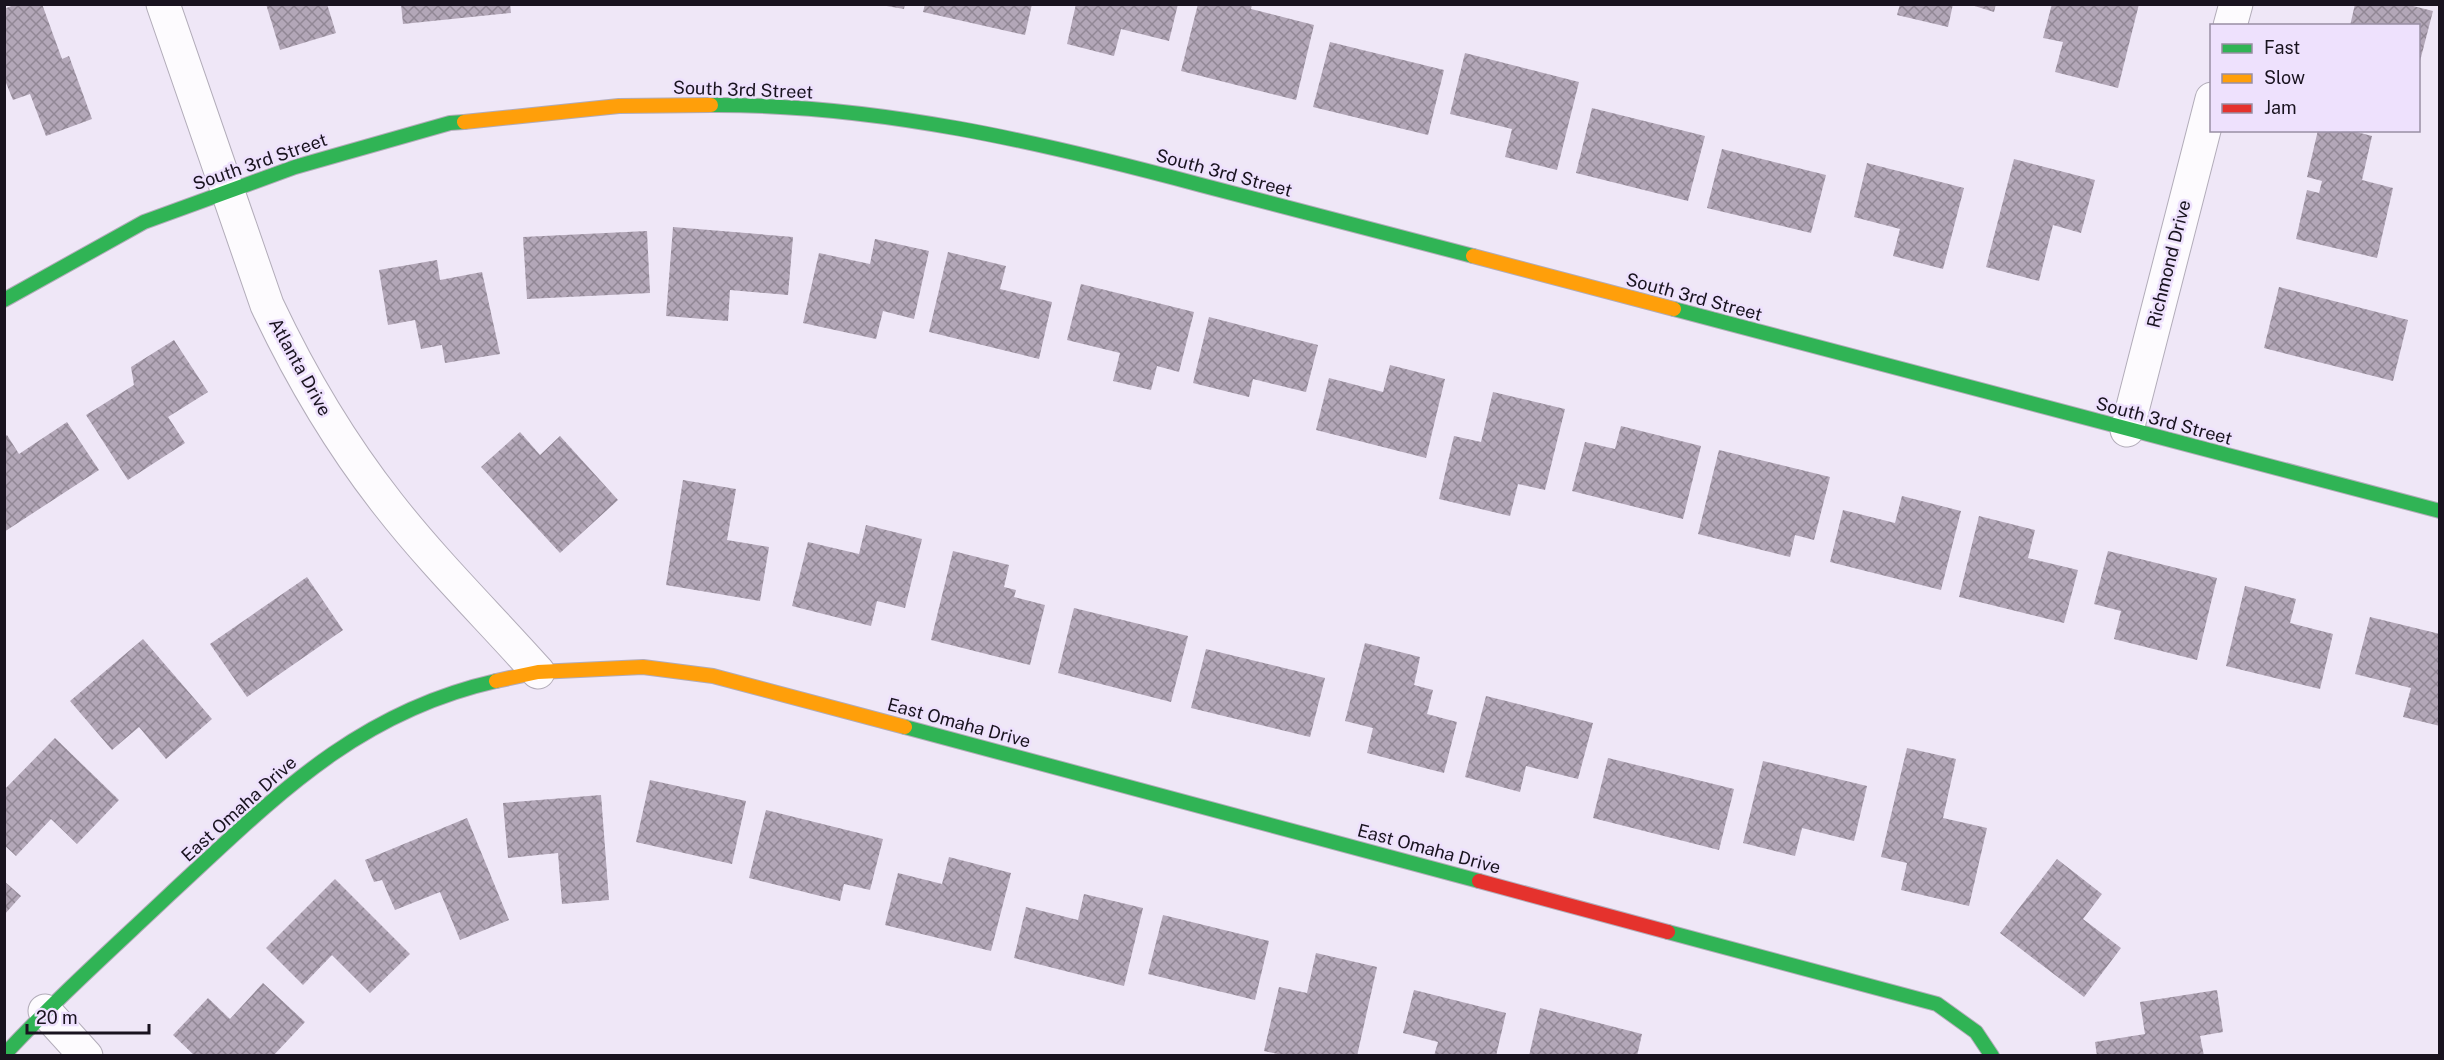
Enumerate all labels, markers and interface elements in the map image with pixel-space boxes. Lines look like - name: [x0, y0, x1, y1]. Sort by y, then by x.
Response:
- legend: [2210, 24, 2420, 132]
- text: Fast: [2264, 37, 2300, 58]
- text: Slow: [2264, 67, 2305, 88]
- street label: South 3rd Street: [673, 77, 814, 102]
- text: Jam: [2264, 97, 2297, 118]
- street label: South 3rd Street: [190, 129, 330, 194]
- street label: South 3rd Street: [1154, 144, 1295, 201]
- street label: Richmond Drive: [2142, 198, 2195, 330]
- street label: South 3rd Street: [1624, 268, 1765, 325]
- street label: Atlanta Drive: [265, 314, 336, 419]
- street label: South 3rd Street: [2094, 392, 2235, 449]
- street label: East Omaha Drive: [885, 693, 1033, 752]
- street label: East Omaha Drive: [177, 751, 301, 866]
- street label: East Omaha Drive: [1355, 819, 1503, 878]
- scale bar: [27, 997, 148, 1035]
- text: 20 m: [36, 1007, 78, 1028]

